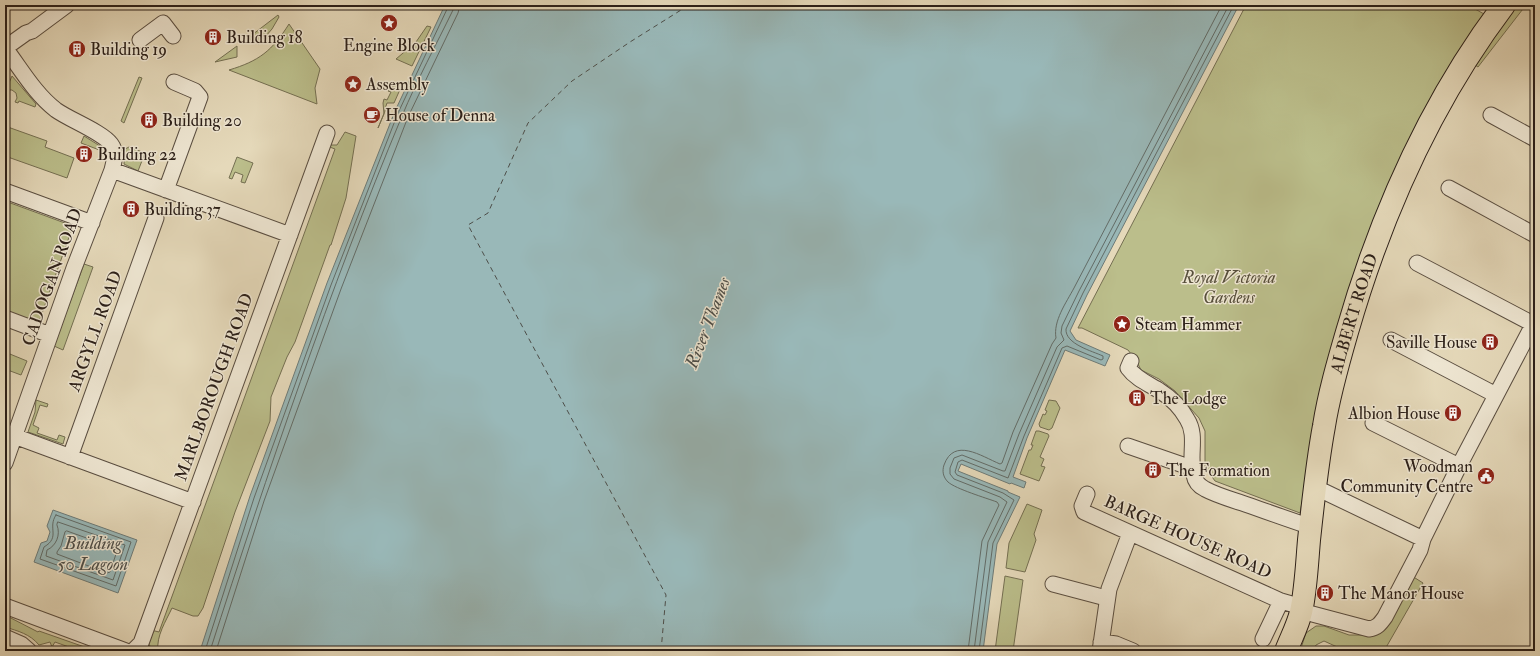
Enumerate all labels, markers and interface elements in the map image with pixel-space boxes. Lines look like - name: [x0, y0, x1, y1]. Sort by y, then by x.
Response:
- place icon: Engine Block: [379, 13, 399, 33]
- building icon: Building 18: [203, 27, 223, 47]
- place label: Building 18: [226, 27, 302, 48]
- place label: Engine Block: [343, 35, 435, 56]
- building icon: Building 19: [67, 39, 87, 59]
- place label: Building 19: [90, 39, 167, 60]
- place icon: Assembly: [343, 74, 363, 94]
- place label: Assembly: [365, 74, 429, 96]
- cafe icon: House of Denna: [362, 105, 382, 125]
- place label: House of Denna: [385, 105, 496, 126]
- building icon: Building 20: [139, 110, 159, 130]
- place label: Building 20: [162, 110, 242, 131]
- building icon: Building 22: [74, 144, 94, 164]
- place label: Building 22: [97, 144, 177, 165]
- building icon: Building 37: [121, 199, 141, 219]
- place label: Building 37: [144, 199, 221, 220]
- street label: CADOGAN ROAD: [17, 205, 87, 349]
- street label: ALBERT ROAD: [1325, 250, 1382, 377]
- park label: Royal Victoria Gardens: [1181, 267, 1276, 308]
- street label: ARGYLL ROAD: [63, 268, 127, 395]
- water label: River Thames: [680, 273, 736, 373]
- street label: MARLBOROUGH ROAD: [170, 290, 258, 484]
- place icon: Steam Hammer: [1112, 314, 1132, 334]
- place label: Steam Hammer: [1135, 314, 1242, 335]
- place label: Saville House: [1386, 332, 1477, 353]
- building icon: Saville House: [1480, 332, 1500, 352]
- building icon: The Lodge: [1127, 388, 1147, 408]
- place label: The Lodge: [1150, 388, 1227, 409]
- place label: Albion House: [1347, 403, 1440, 424]
- building icon: Albion House: [1443, 403, 1463, 423]
- place label: Woodman Community Centre: [1340, 456, 1473, 498]
- building icon: The Formation: [1143, 460, 1163, 480]
- place label: The Formation: [1166, 460, 1270, 481]
- public building icon: Woodman Community Centre: [1476, 466, 1496, 486]
- street label: BARGE HOUSE ROAD: [1101, 491, 1275, 583]
- water label: Building 50 Lagoon: [58, 532, 128, 576]
- building icon: The Manor House: [1315, 583, 1335, 603]
- place label: The Manor House: [1338, 583, 1464, 604]

